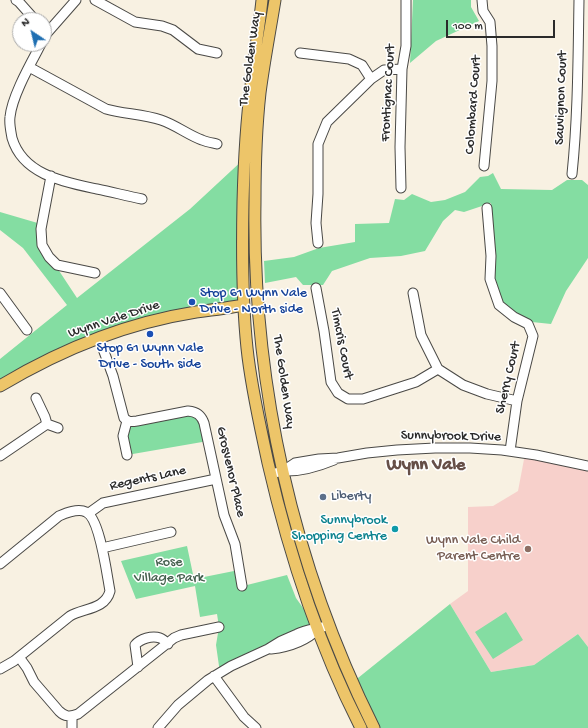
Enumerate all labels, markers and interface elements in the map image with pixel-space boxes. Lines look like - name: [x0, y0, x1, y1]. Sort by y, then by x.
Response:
- street label: The Golden Way: [236, 11, 266, 107]
- north arrow: [12, 12, 52, 52]
- scale bar: [448, 12, 557, 38]
- text: N: [19, 16, 32, 30]
- text: 100 m: [453, 20, 483, 34]
- street label: Frontignac Court: [378, 44, 400, 142]
- street label: Sauvignon Court: [552, 51, 572, 145]
- street label: Colombard Court: [462, 55, 486, 155]
- place label: Stop 61 Wynn Vale Drive - North side: [200, 286, 307, 318]
- street label: Wynn Vale Drive: [66, 297, 162, 343]
- marker: Stop 61 Wynn Vale Drive - North side: [187, 297, 197, 307]
- street label: Timcris Court: [326, 307, 356, 381]
- marker: Stop 61 Wynn Vale Drive - South side: [145, 329, 155, 339]
- street label: The Golden Way: [268, 334, 298, 430]
- street label: Sherry Court: [493, 340, 525, 416]
- place label: Stop 61 Wynn Vale Drive - South side: [96, 341, 204, 374]
- street label: Grosvenor Place: [211, 425, 249, 519]
- street label: Sunnybrook Drive: [401, 428, 501, 446]
- district label: Wynn Vale: [387, 455, 465, 477]
- street label: Regents Lane: [108, 463, 188, 495]
- place label: Liberty: [331, 489, 371, 505]
- marker: Liberty: [318, 492, 328, 502]
- place label: Sunnybrook Shopping Centre: [292, 513, 387, 546]
- marker: Sunnybrook Shopping Centre: [390, 524, 400, 534]
- place label: Wynn Vale Child Parent Centre: [426, 533, 520, 566]
- marker: Wynn Vale Child Parent Centre: [523, 544, 533, 554]
- park label: Rose Village Park: [134, 555, 204, 588]

